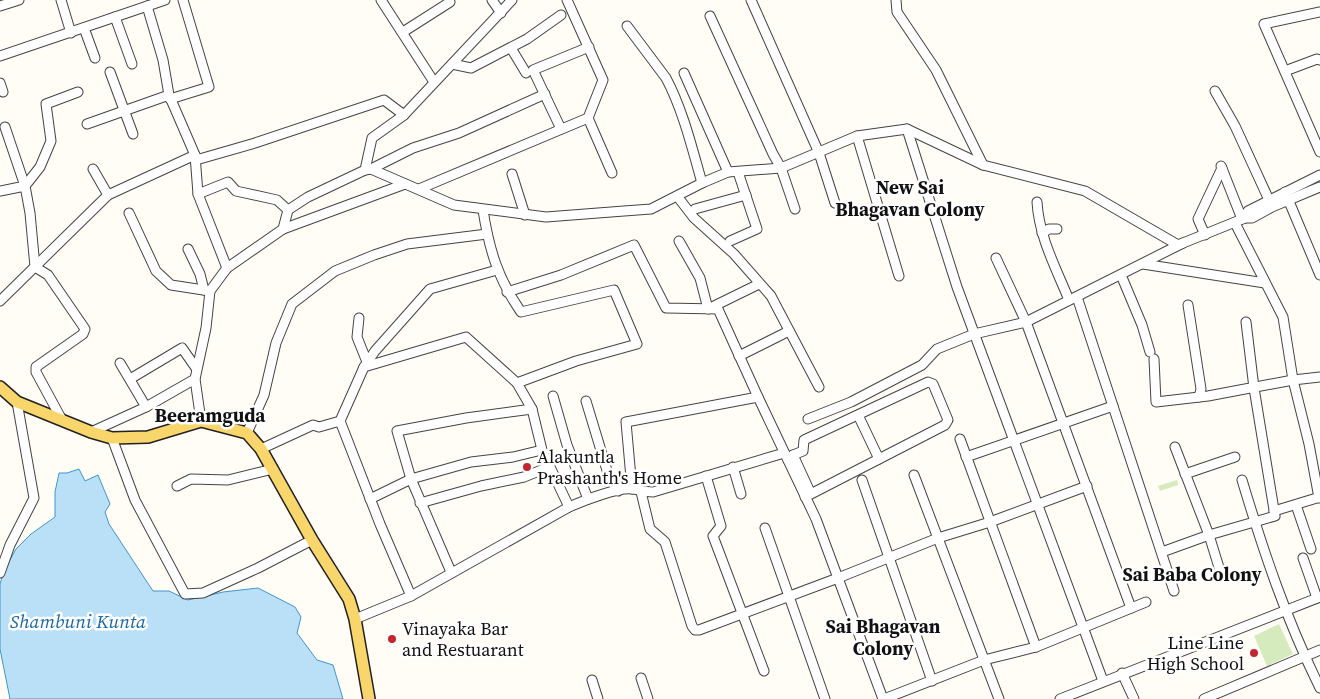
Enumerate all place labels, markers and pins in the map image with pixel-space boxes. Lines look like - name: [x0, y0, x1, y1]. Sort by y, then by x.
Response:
- place label: Alakuntla Prashanth's Home: [537, 444, 682, 490]
- marker: Alakuntla Prashanth's Home: [521, 461, 533, 473]
- place label: Vinayaka Bar and Restuarant: [402, 616, 524, 662]
- place label: Line Line High School: [1147, 630, 1244, 676]
- marker: Vinayaka Bar and Restuarant: [386, 633, 398, 645]
- marker: Line Line High School: [1248, 647, 1260, 659]

